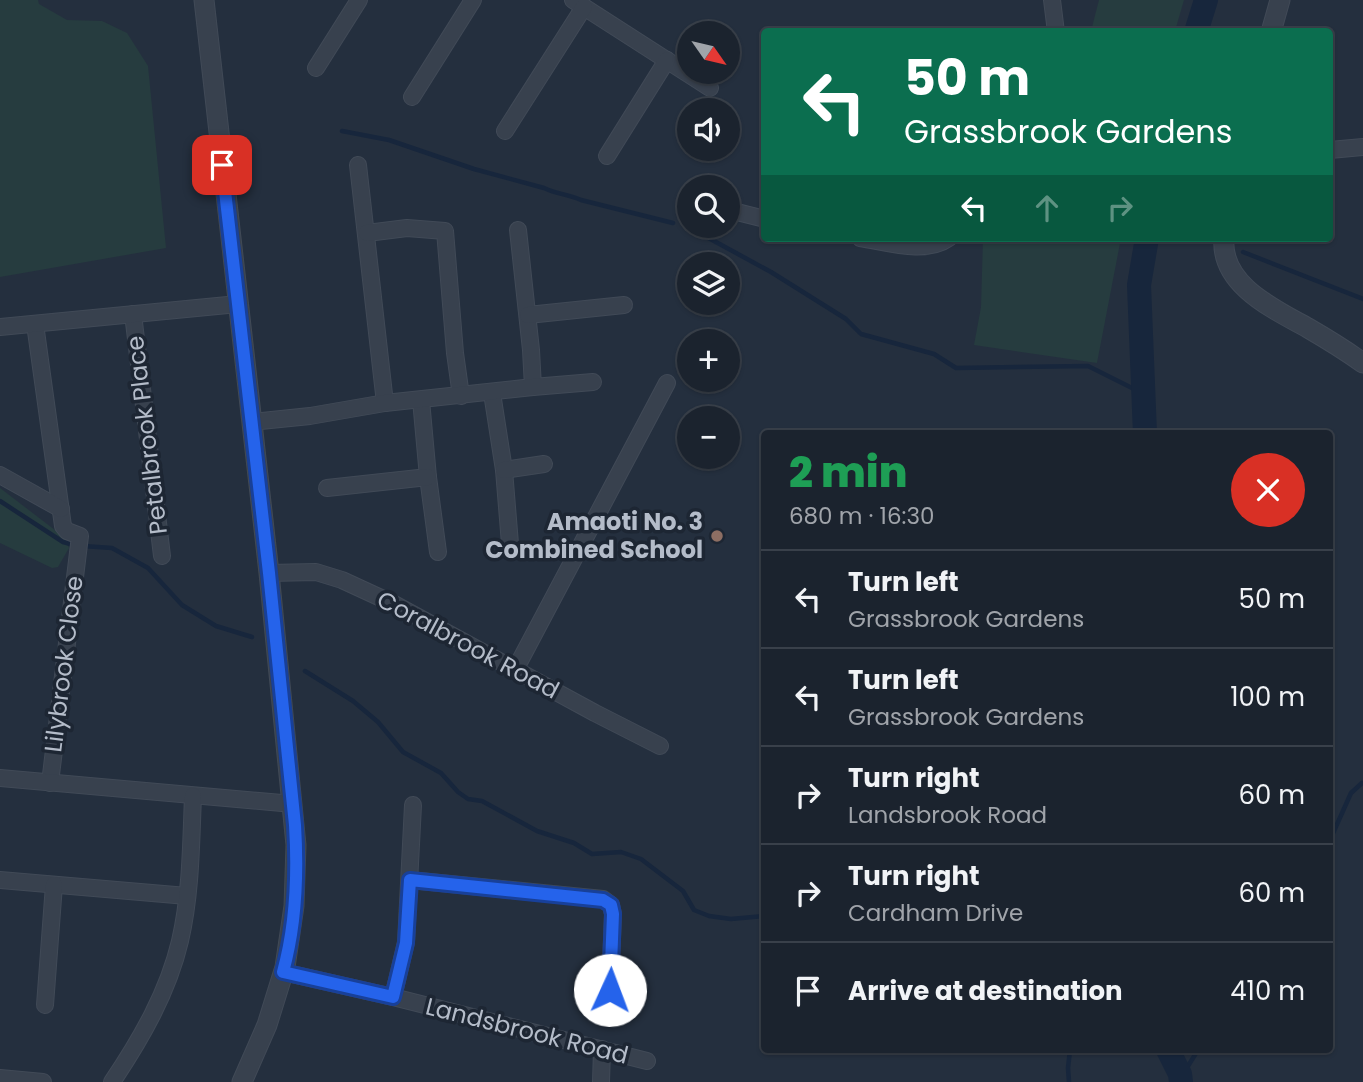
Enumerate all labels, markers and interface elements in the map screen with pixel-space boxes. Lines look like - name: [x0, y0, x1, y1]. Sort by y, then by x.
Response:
- north arrow: [677, 21, 740, 84]
- map controls: [677, 21, 740, 469]
- text: 50 m: [904, 44, 1030, 112]
- icon: left: [789, 56, 880, 147]
- button: sound: [677, 98, 740, 161]
- text: Grassbrook Gardens: [904, 109, 1233, 154]
- pin: [192, 135, 252, 195]
- icon: arrive: [203, 146, 241, 184]
- button: search: [677, 175, 740, 238]
- icon: left: [955, 189, 993, 227]
- icon: ahead: [1028, 189, 1066, 227]
- icon: right: [1101, 189, 1139, 227]
- button: layers: [677, 252, 740, 315]
- button: +: [677, 329, 740, 392]
- street label: Petalbrook Place: [118, 334, 175, 536]
- button: −: [677, 406, 740, 469]
- text: 2 min: [789, 443, 907, 502]
- button: close: [1231, 453, 1305, 527]
- text: 680 m · 16:30: [789, 500, 934, 532]
- place label: Amaoti No. 3 Combined School: [485, 505, 703, 566]
- marker: Amaoti No. 3 Combined School: [709, 528, 725, 544]
- text: Turn left: [848, 564, 959, 600]
- street label: Lilybrook Close: [36, 574, 91, 754]
- icon: left: [789, 580, 827, 618]
- text: 50 m: [1239, 581, 1305, 617]
- street label: Coralbrook Road: [371, 583, 565, 707]
- text: Grassbrook Gardens: [848, 603, 1084, 635]
- text: Turn left: [848, 662, 959, 698]
- icon: left: [789, 678, 827, 716]
- text: 100 m: [1230, 679, 1305, 715]
- text: Grassbrook Gardens: [848, 701, 1084, 733]
- text: Turn right: [848, 760, 980, 796]
- icon: right: [789, 776, 827, 814]
- text: 60 m: [1238, 777, 1305, 813]
- text: Landsbrook Road: [848, 799, 1047, 831]
- text: Turn right: [848, 858, 980, 894]
- icon: right: [789, 874, 827, 912]
- text: 60 m: [1238, 875, 1305, 911]
- text: Cardham Drive: [848, 897, 1023, 929]
- position arrow: [573, 953, 647, 1027]
- icon: arrive: [789, 972, 827, 1010]
- text: Arrive at destination: [848, 973, 1123, 1009]
- text: 410 m: [1230, 973, 1305, 1009]
- street label: Landsbrook Road: [422, 989, 632, 1072]

